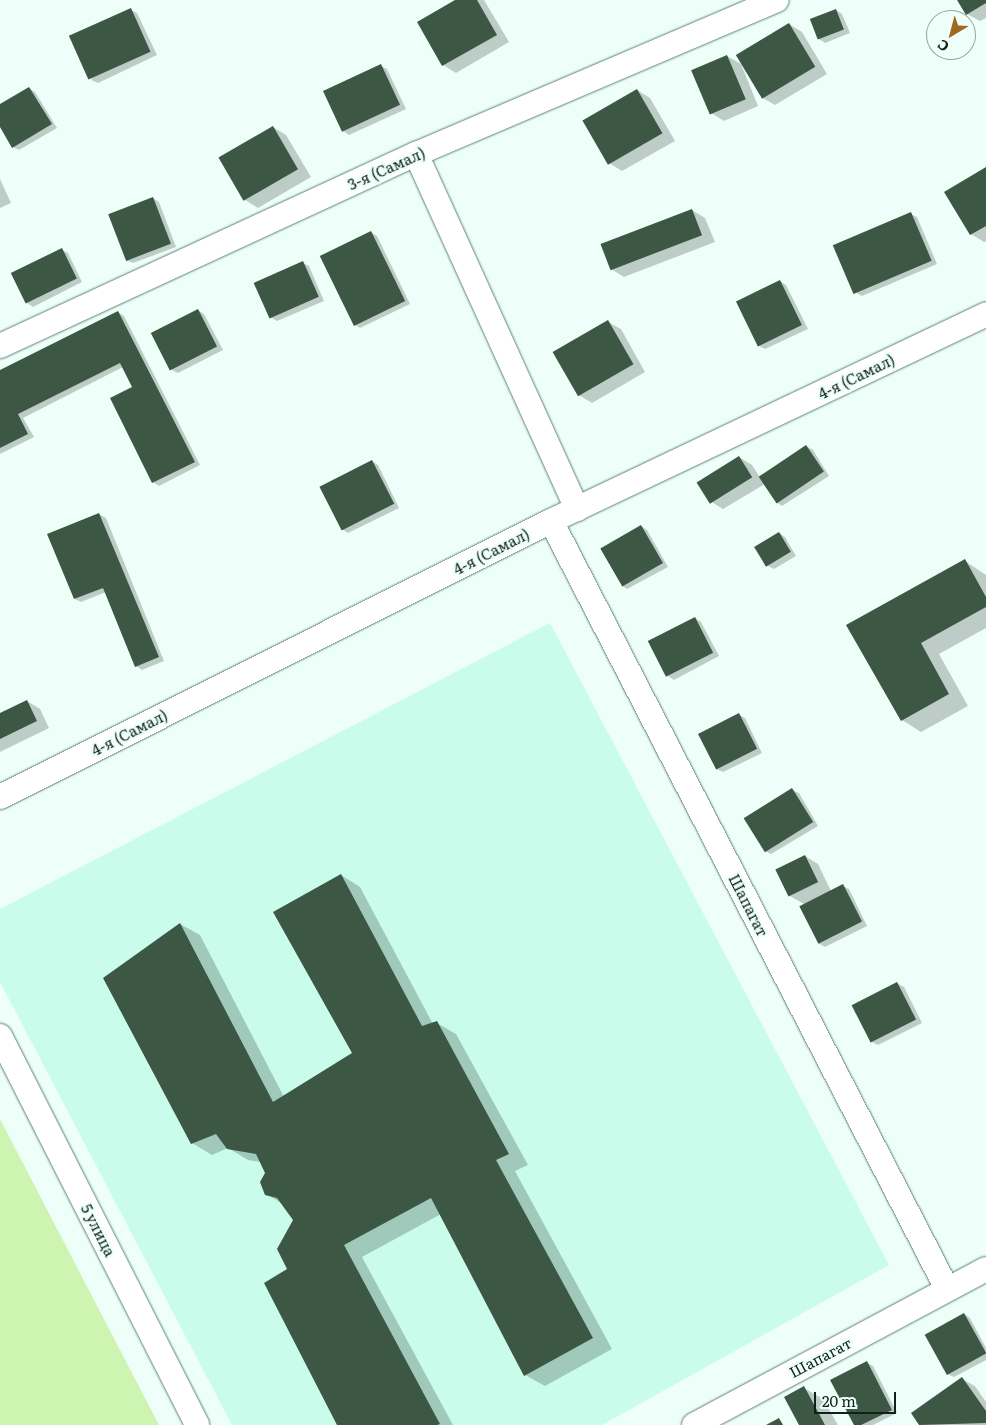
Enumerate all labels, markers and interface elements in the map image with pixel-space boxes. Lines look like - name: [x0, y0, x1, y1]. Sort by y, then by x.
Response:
- north arrow: [926, 10, 976, 60]
- text: С: [933, 35, 953, 57]
- street label: 3-я (Самал): [344, 143, 428, 193]
- street label: 4-я (Самал): [815, 350, 897, 402]
- street label: 4-я (Самал): [450, 524, 532, 578]
- street label: 4-я (Самал): [88, 705, 170, 759]
- street label: Шапагат: [726, 871, 772, 939]
- street label: 5 улица: [78, 1201, 120, 1259]
- street label: Шапагат: [786, 1333, 854, 1381]
- scale bar: [816, 1382, 898, 1414]
- text: 20 m: [822, 1389, 856, 1412]

